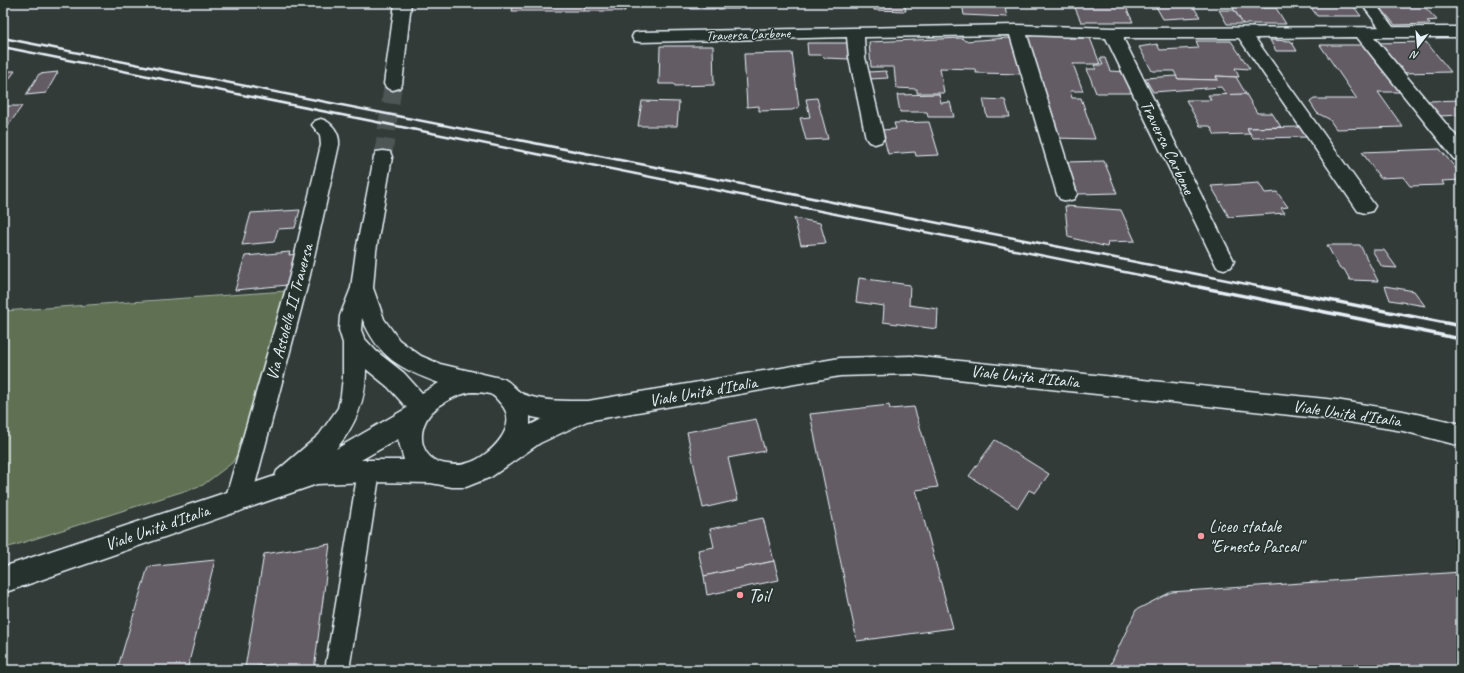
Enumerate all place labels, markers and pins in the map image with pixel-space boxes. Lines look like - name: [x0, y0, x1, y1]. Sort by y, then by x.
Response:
- place label: Liceo statale "Ernesto Pascal": [1209, 516, 1307, 557]
- marker: Liceo statale "Ernesto Pascal": [1196, 531, 1206, 541]
- place label: Toil: [748, 583, 773, 608]
- marker: Toil: [735, 590, 745, 600]

